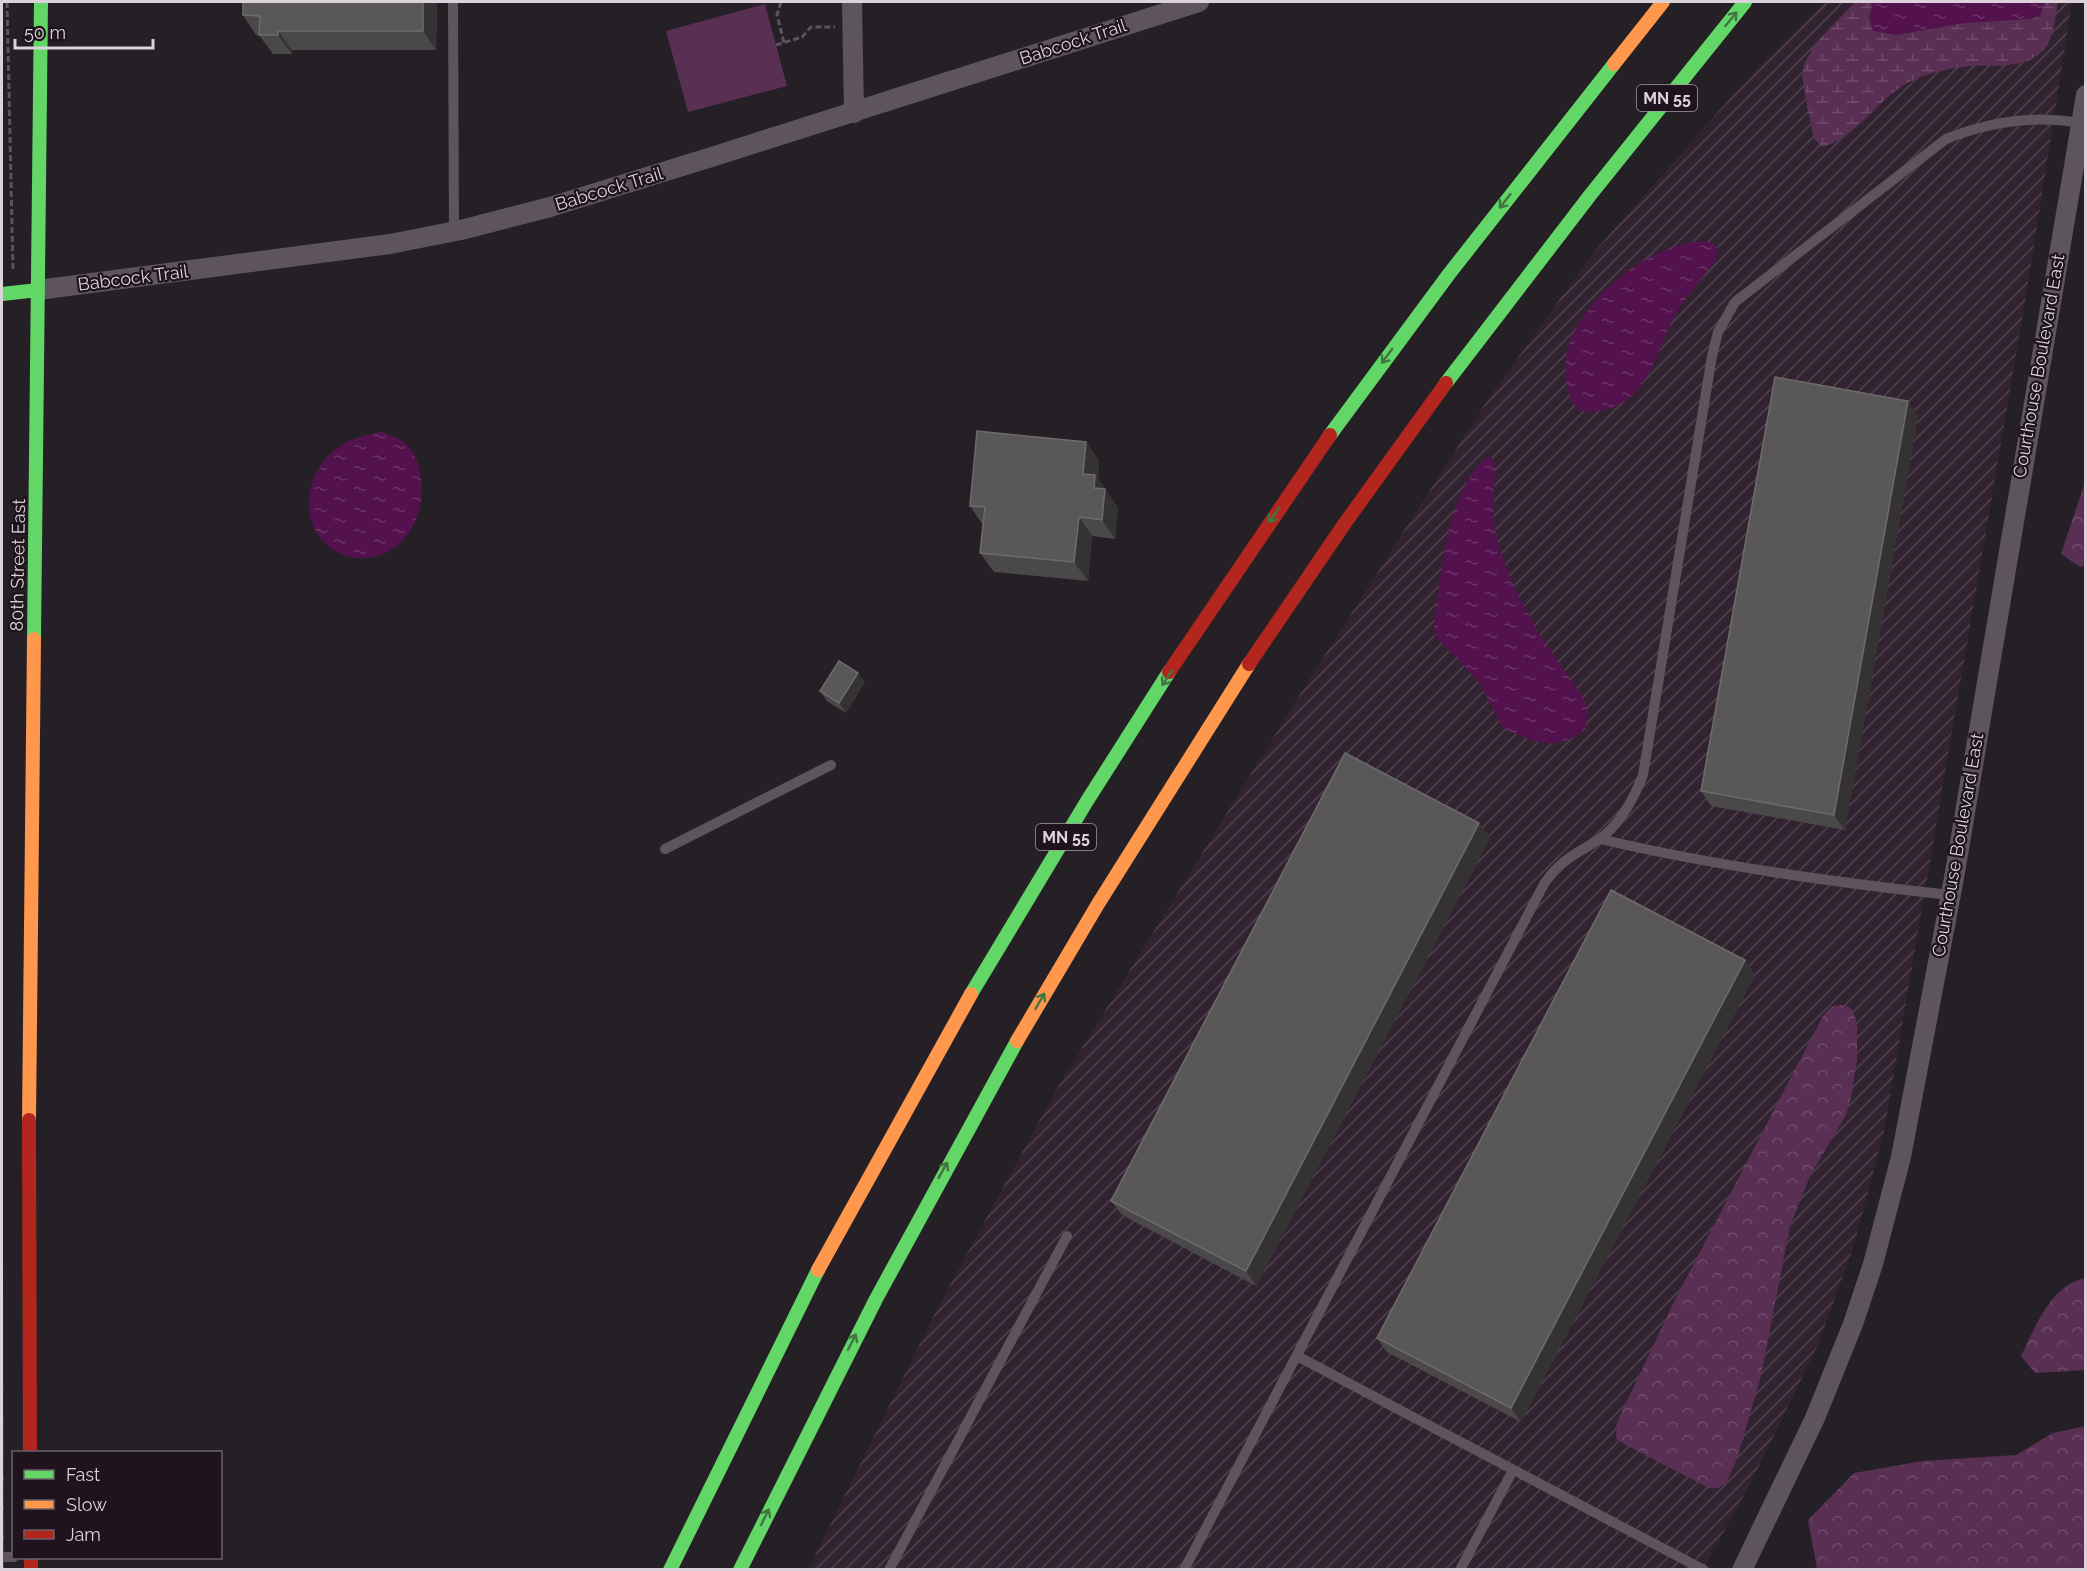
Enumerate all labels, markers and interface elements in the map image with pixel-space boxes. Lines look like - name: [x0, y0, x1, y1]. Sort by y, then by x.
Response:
- one-way arrow: [1724, 11, 1737, 27]
- scale bar: [15, 12, 153, 50]
- street label: Babcock Trail: [1017, 14, 1129, 69]
- text: 50 m: [24, 22, 66, 43]
- road number: MN 55: [1637, 85, 1697, 111]
- street label: Babcock Trail: [553, 162, 665, 215]
- one-way arrow: [1499, 193, 1512, 209]
- street label: Courthouse Boulevard East: [2008, 252, 2069, 479]
- street label: Babcock Trail: [76, 260, 189, 295]
- one-way arrow: [1381, 348, 1394, 364]
- street label: 80th Street East: [6, 498, 29, 632]
- one-way arrow: [1268, 506, 1280, 523]
- one-way arrow: [1161, 669, 1173, 686]
- street label: Courthouse Boulevard East: [1927, 731, 1988, 958]
- road number: MN 55: [1036, 824, 1096, 850]
- one-way arrow: [1035, 993, 1047, 1010]
- one-way arrow: [937, 1162, 949, 1179]
- one-way arrow: [846, 1334, 858, 1351]
- legend: [12, 1451, 222, 1559]
- text: Fast: [66, 1464, 100, 1485]
- text: Slow: [66, 1494, 107, 1515]
- one-way arrow: [760, 1508, 772, 1526]
- text: Jam: [66, 1524, 101, 1545]

